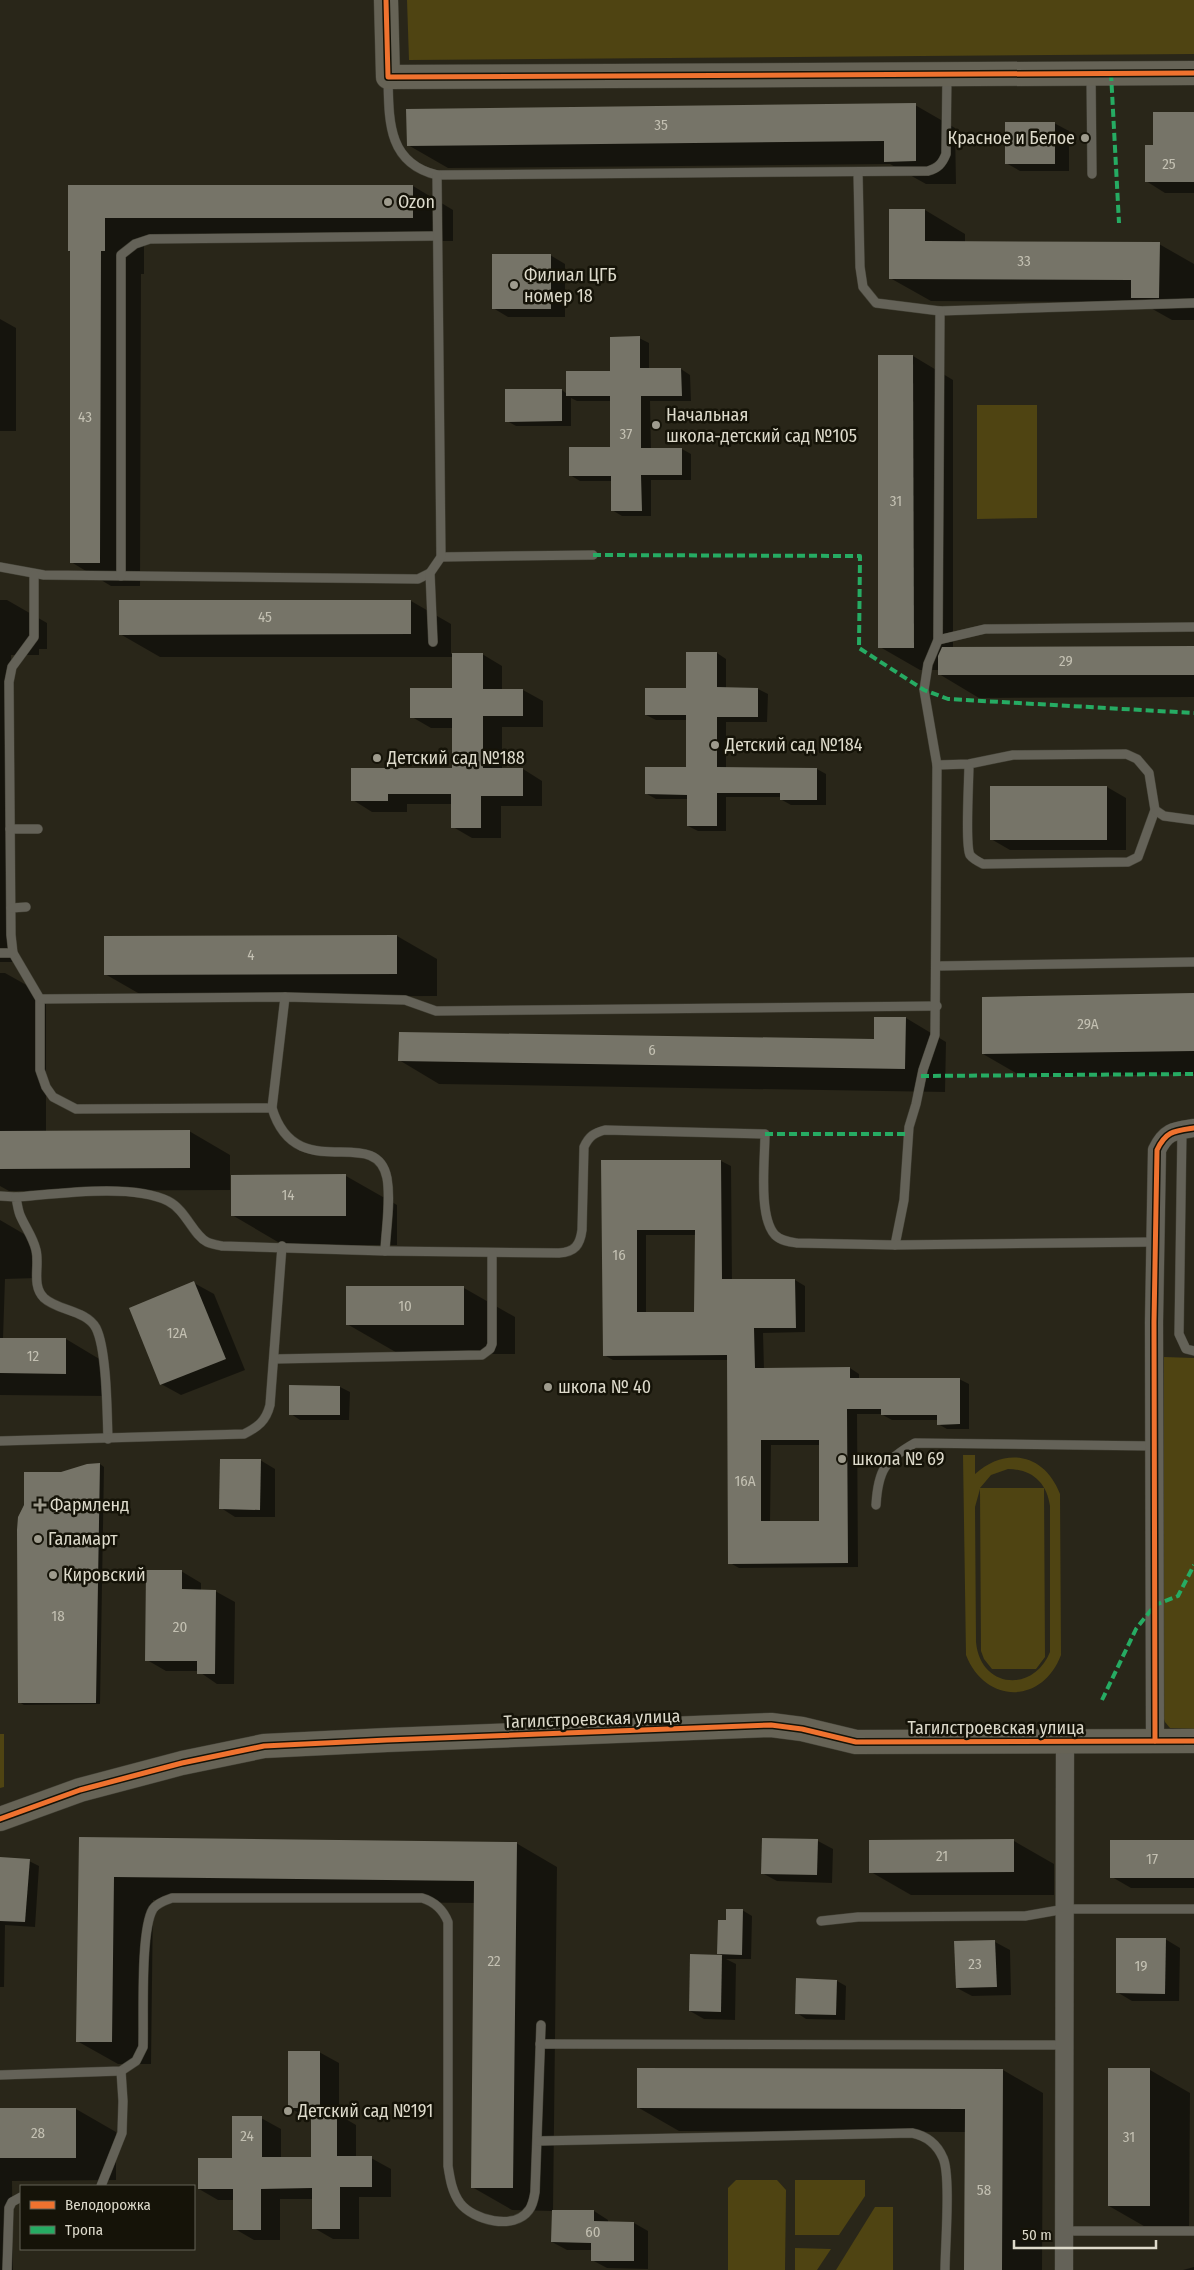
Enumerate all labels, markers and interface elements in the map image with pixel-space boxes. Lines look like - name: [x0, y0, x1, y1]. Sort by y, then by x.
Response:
- house number: 35: [654, 116, 668, 134]
- place label: Красное и Белое: [948, 127, 1075, 149]
- marker: Красное и Белое: [1079, 132, 1091, 144]
- house number: 25: [1162, 155, 1176, 173]
- place label: Ozon: [398, 191, 435, 213]
- marker: Ozon: [382, 196, 394, 208]
- house number: 33: [1017, 252, 1031, 270]
- place label: Филиал ЦГБ номер 18: [524, 264, 617, 307]
- marker: Филиал ЦГБ номер 18: [508, 279, 520, 291]
- place label: Начальная школа-детский сад №105: [666, 404, 857, 447]
- house number: 43: [78, 408, 92, 426]
- marker: Начальная школа-детский сад №105: [650, 419, 662, 431]
- house number: 37: [620, 425, 632, 443]
- house number: 31: [890, 492, 902, 510]
- house number: 45: [258, 608, 272, 626]
- house number: 29: [1059, 652, 1073, 670]
- place label: Детский сад №184: [724, 734, 863, 756]
- marker: Детский сад №184: [709, 739, 721, 751]
- place label: Детский сад №188: [386, 747, 525, 769]
- marker: Детский сад №188: [371, 752, 383, 764]
- house number: 4: [247, 946, 255, 964]
- house number: 29А: [1077, 1015, 1099, 1033]
- house number: 6: [648, 1041, 656, 1059]
- house number: 14: [281, 1186, 295, 1204]
- house number: 16: [612, 1246, 626, 1264]
- house number: 10: [398, 1297, 412, 1315]
- house number: 12А: [167, 1324, 187, 1342]
- house number: 12: [27, 1347, 40, 1365]
- place label: школа № 40: [558, 1376, 651, 1398]
- marker: школа № 40: [542, 1381, 554, 1393]
- place label: школа № 69: [852, 1448, 945, 1470]
- marker: школа № 69: [836, 1453, 848, 1465]
- house number: 16А: [734, 1472, 756, 1490]
- place label: Фармленд: [50, 1494, 129, 1516]
- marker: Фармленд: [34, 1499, 46, 1511]
- place label: Галамарт: [48, 1528, 118, 1550]
- marker: Галамарт: [32, 1533, 44, 1545]
- place label: Кировский: [63, 1564, 146, 1586]
- marker: Кировский: [47, 1569, 59, 1581]
- house number: 18: [51, 1607, 65, 1625]
- house number: 20: [173, 1618, 187, 1636]
- street label: Тагилстроевская улица: [503, 1705, 681, 1733]
- street label: Тагилстроевская улица: [907, 1717, 1085, 1739]
- house number: 21: [936, 1847, 948, 1865]
- house number: 17: [1146, 1850, 1158, 1868]
- house number: 22: [487, 1952, 501, 1970]
- house number: 23: [968, 1955, 982, 1973]
- house number: 19: [1134, 1957, 1148, 1975]
- place label: Детский сад №191: [297, 2100, 433, 2122]
- marker: Детский сад №191: [282, 2105, 294, 2117]
- house number: 28: [31, 2124, 45, 2142]
- house number: 24: [240, 2127, 254, 2145]
- house number: 31: [1123, 2128, 1135, 2146]
- house number: 58: [977, 2181, 991, 2199]
- legend: [20, 2185, 195, 2250]
- text: Велодорожка: [65, 2196, 151, 2214]
- scale bar: [1014, 2218, 1156, 2250]
- text: Тропа: [65, 2221, 103, 2239]
- house number: 60: [585, 2223, 601, 2241]
- text: 50 m: [1022, 2226, 1052, 2244]

